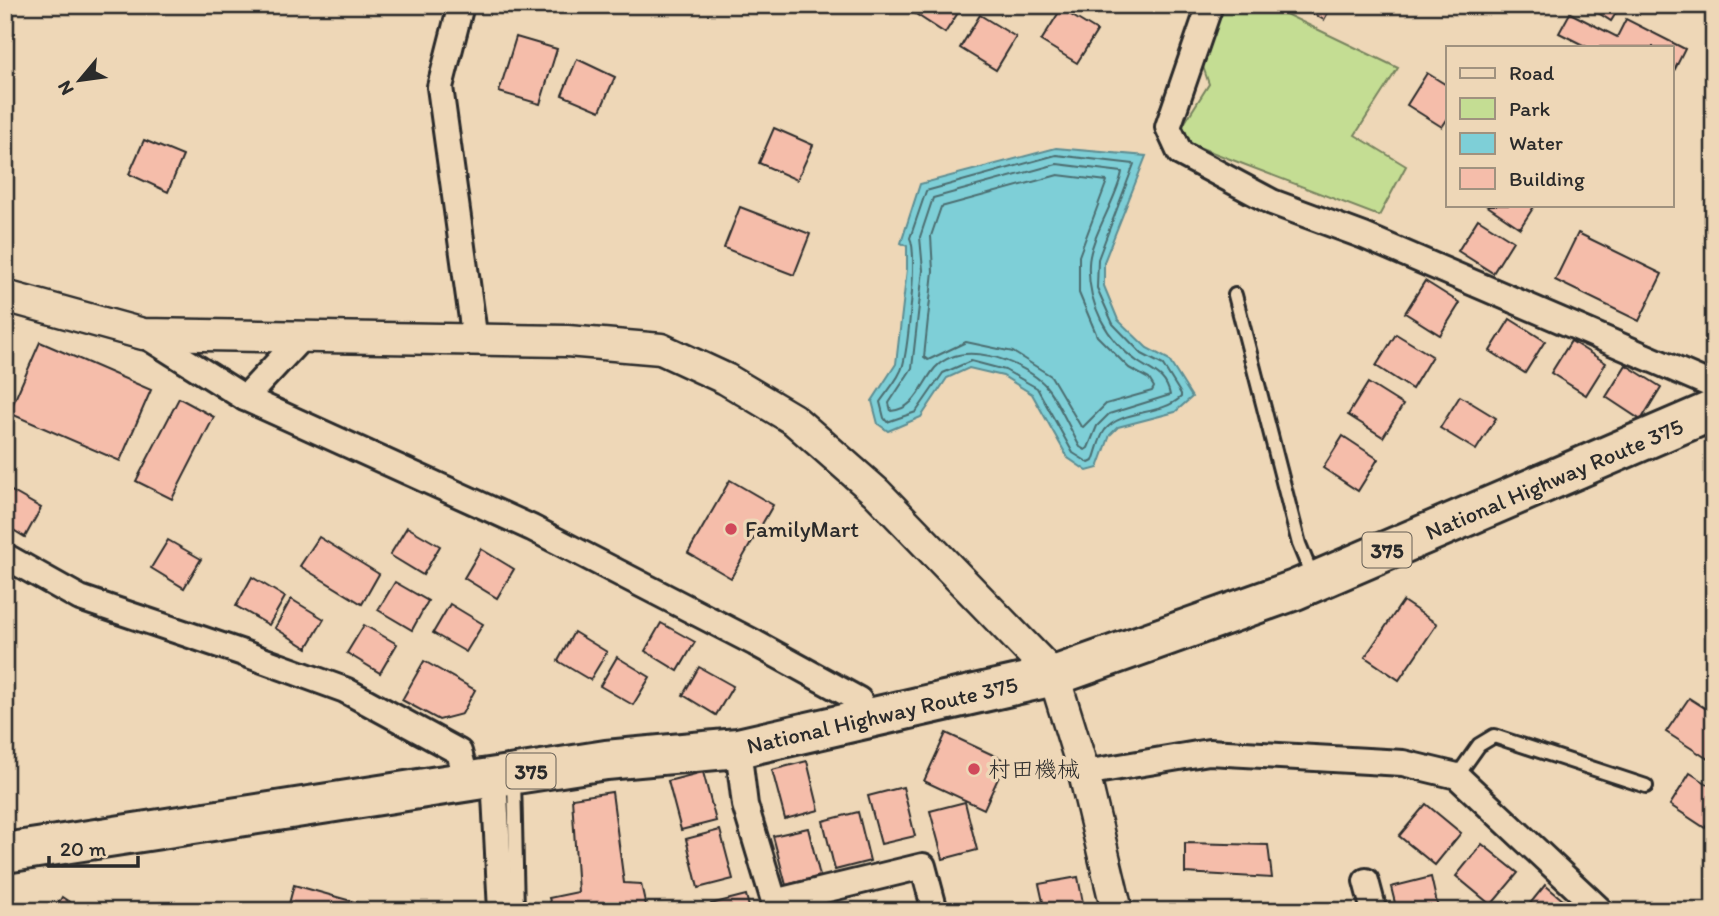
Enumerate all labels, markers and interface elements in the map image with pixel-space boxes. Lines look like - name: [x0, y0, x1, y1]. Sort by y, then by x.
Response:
- north arrow: [46, 46, 116, 116]
- legend: [1446, 46, 1674, 206]
- text: Road: [1509, 60, 1555, 85]
- text: N: [52, 77, 79, 99]
- text: Park: [1509, 96, 1551, 121]
- text: Water: [1509, 130, 1563, 155]
- text: Building: [1509, 166, 1585, 191]
- street label: National Highway Route 375: [1421, 412, 1687, 546]
- place label: FamilyMart: [745, 515, 859, 543]
- marker: FamilyMart: [723, 521, 739, 537]
- road number: 375: [1362, 532, 1412, 568]
- street label: National Highway Route 375: [744, 670, 1020, 760]
- road number: 375: [506, 754, 556, 788]
- place label: 村田機械: [988, 755, 1080, 783]
- marker: 村田機械: [966, 761, 982, 777]
- scale bar: [49, 825, 138, 869]
- text: 20 m: [60, 836, 107, 861]

